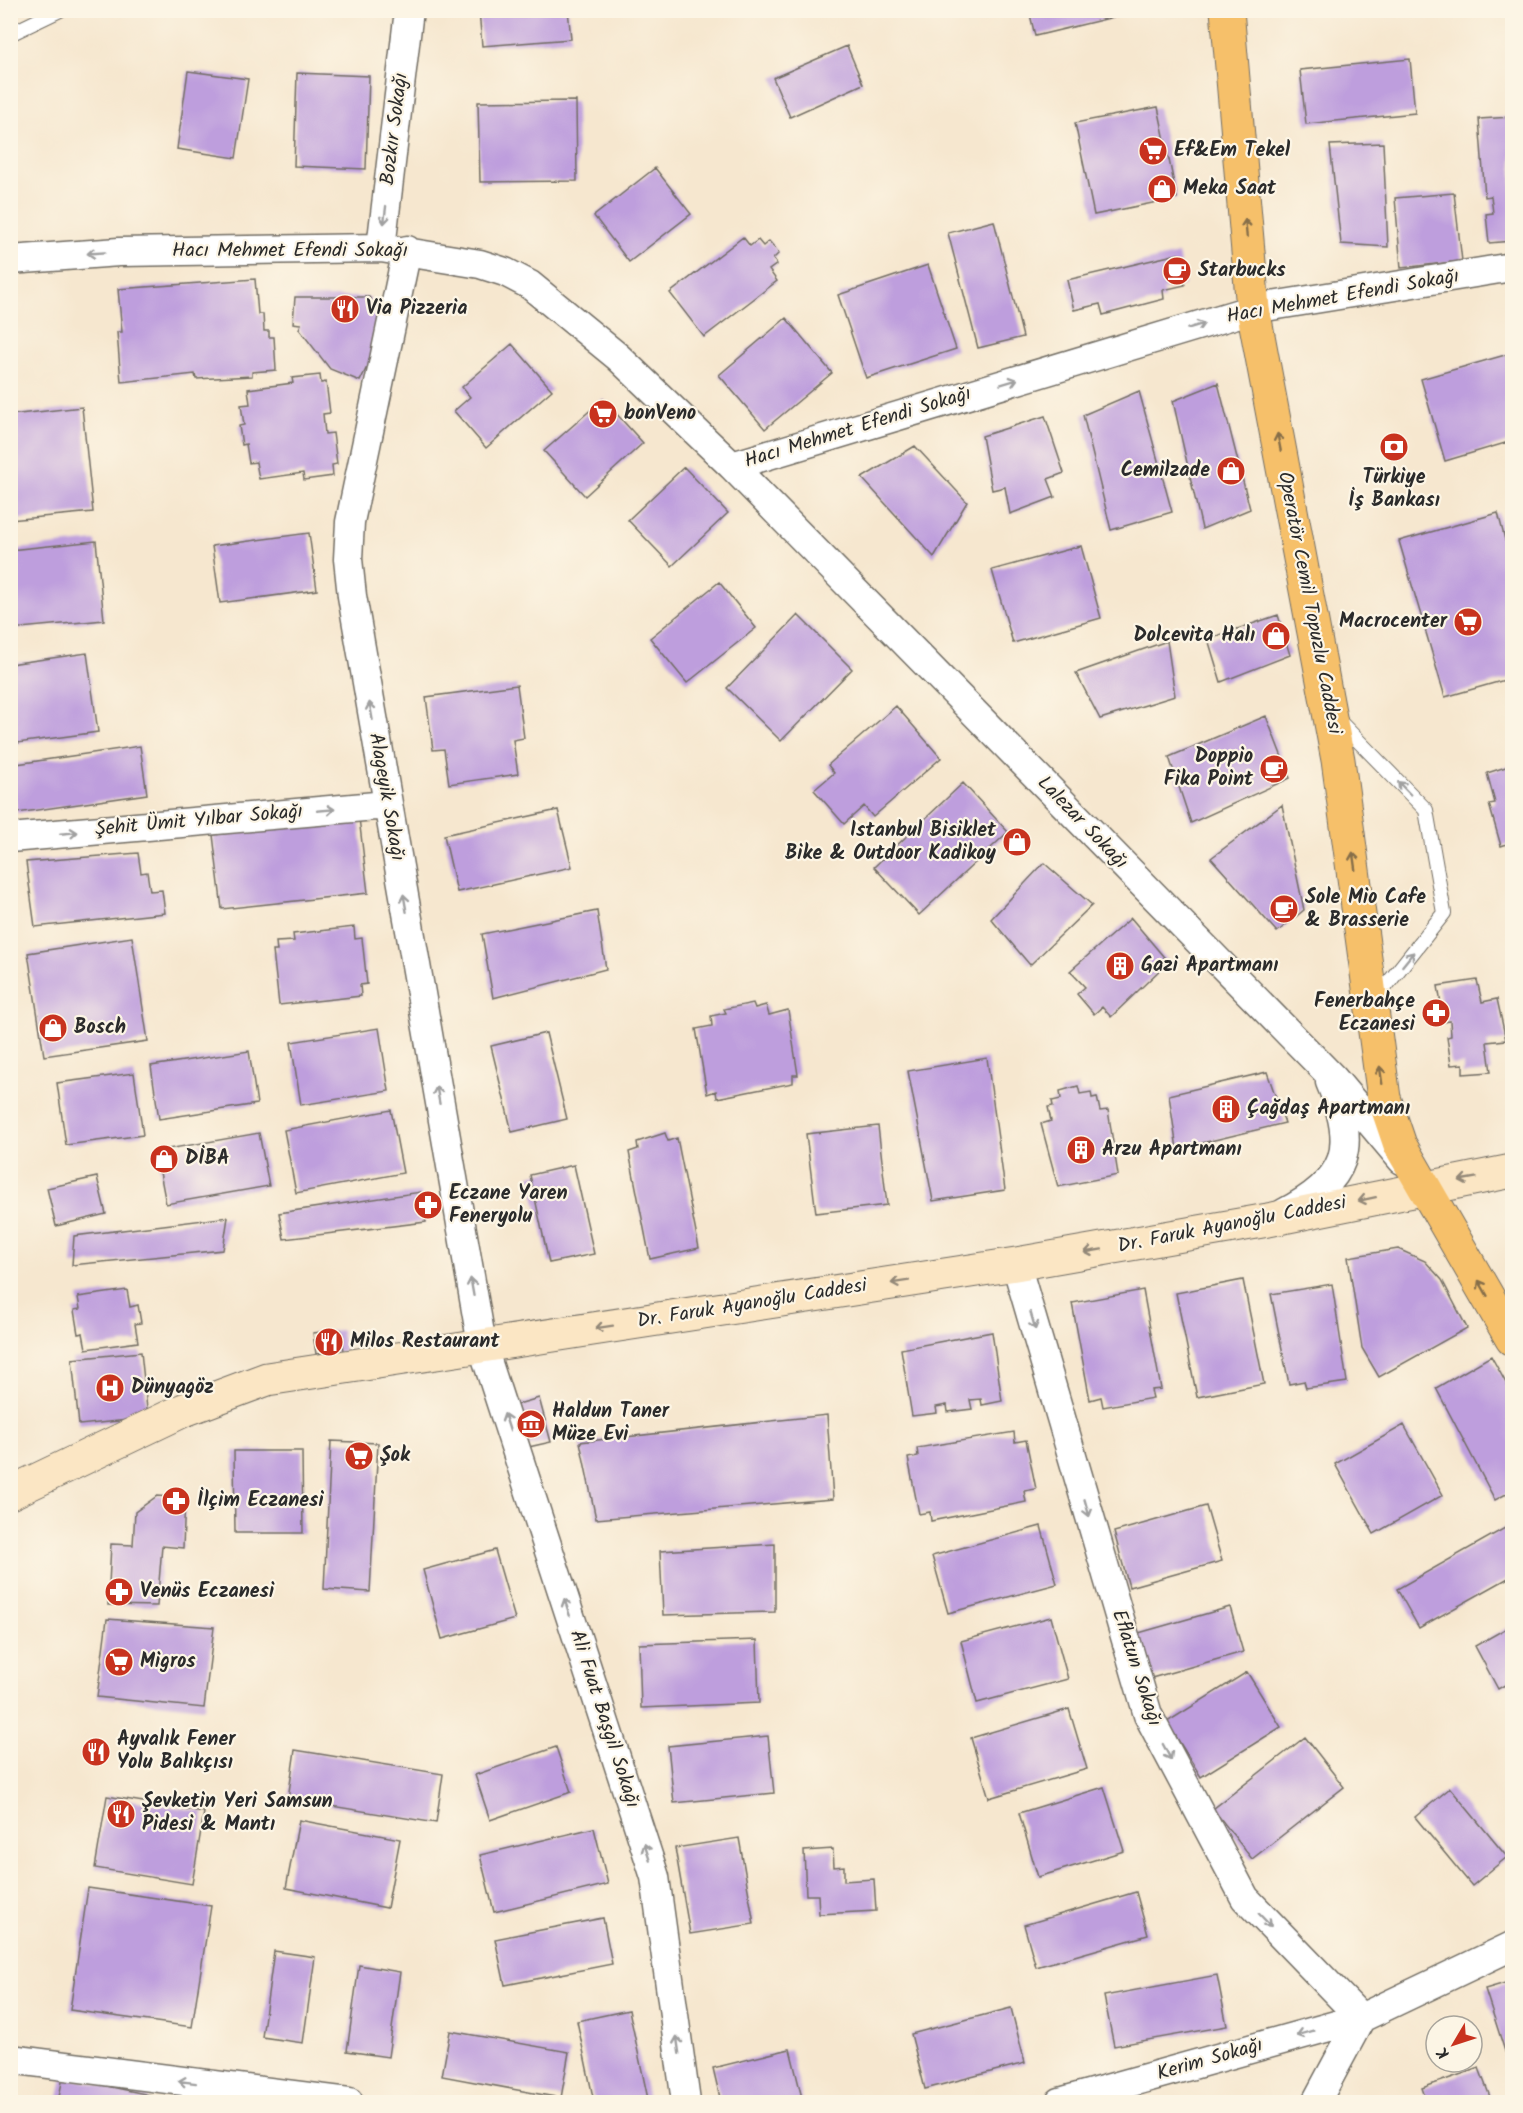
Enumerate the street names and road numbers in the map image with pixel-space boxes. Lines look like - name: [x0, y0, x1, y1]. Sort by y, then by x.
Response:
- street label: Bozkır Sokağı: [372, 71, 418, 187]
- street label: Hacı Mehmet Efendi Sokağı: [172, 235, 408, 267]
- street label: Hacı Mehmet Efendi Sokağı: [1224, 261, 1462, 333]
- street label: Hacı Mehmet Efendi Sokağı: [741, 378, 975, 478]
- street label: Operatör Cemil Topuzlu Caddesi: [1268, 469, 1350, 738]
- street label: Alageyik Sokağı: [359, 730, 413, 864]
- street label: Lalezar Sokağı: [1029, 769, 1135, 877]
- street label: Şehit Ümit Yılbar Sokağı: [94, 796, 304, 846]
- street label: Dr. Faruk Ayanoğlu Caddesi: [1115, 1187, 1350, 1263]
- street label: Dr. Faruk Ayanoğlu Caddesi: [635, 1270, 870, 1338]
- street label: Eflatun Sokağı: [1102, 1605, 1170, 1731]
- street label: Ali Fuat Başgil Sokağı: [560, 1626, 648, 1812]
- street label: Kerim Sokağı: [1153, 2030, 1267, 2090]

